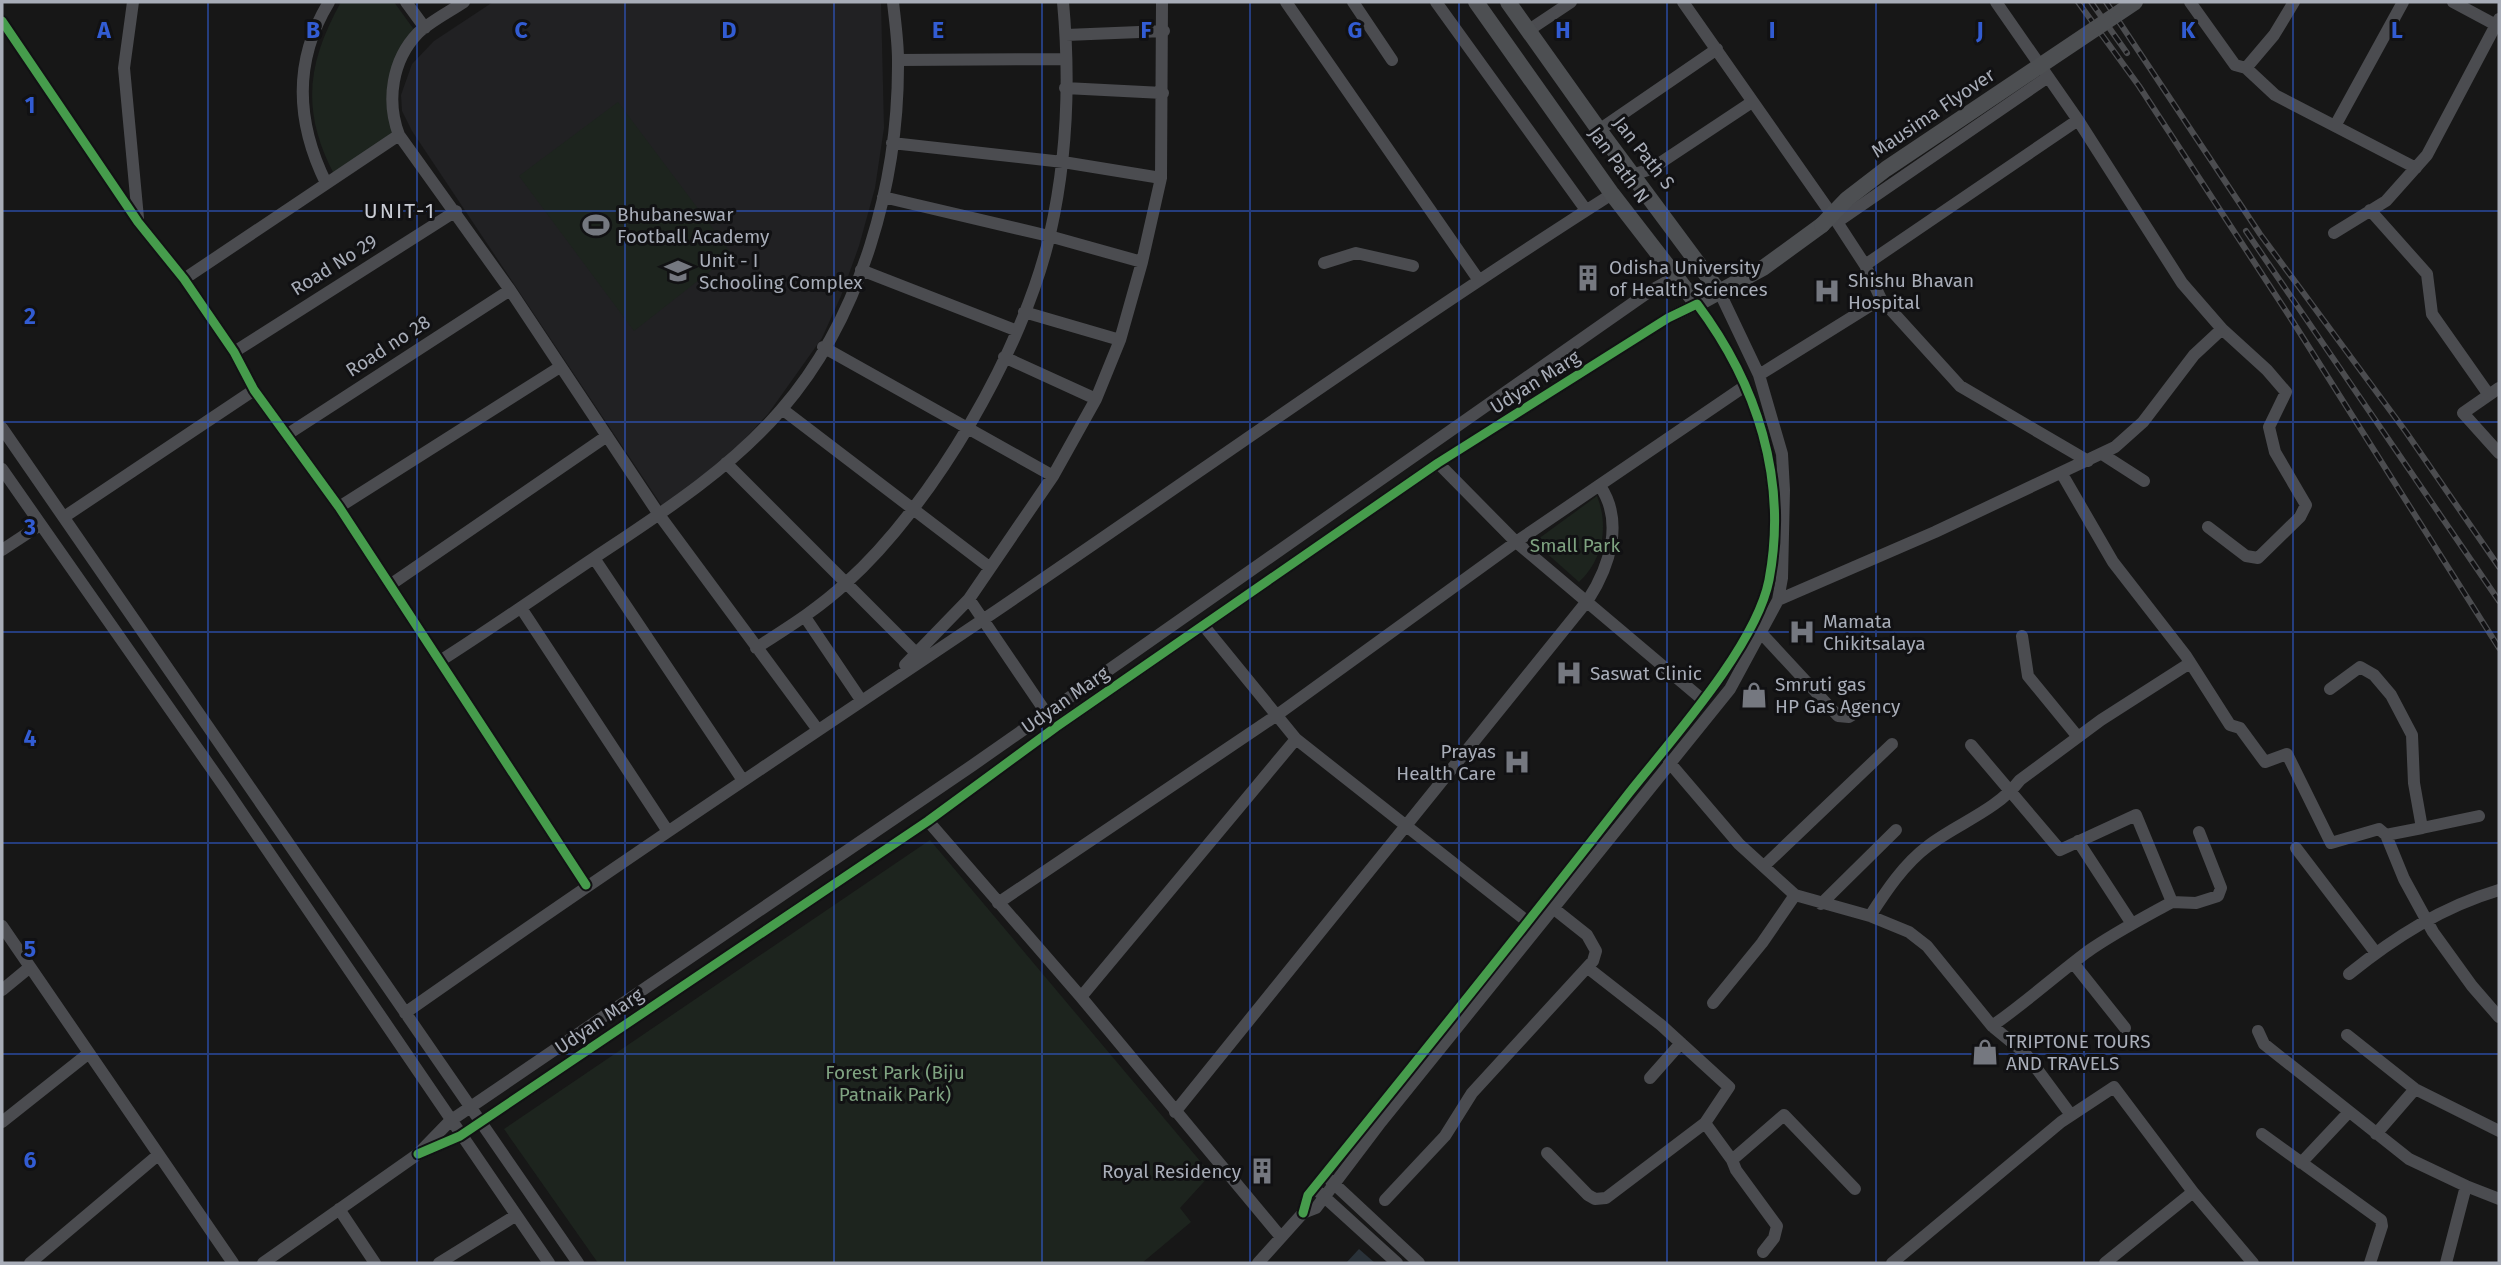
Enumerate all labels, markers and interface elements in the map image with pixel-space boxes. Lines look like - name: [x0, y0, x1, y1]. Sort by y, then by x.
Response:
- text: A: [96, 16, 111, 44]
- text: B: [306, 16, 320, 44]
- text: C: [514, 16, 528, 44]
- text: D: [722, 16, 737, 44]
- text: E: [932, 16, 944, 44]
- text: F: [1140, 16, 1152, 44]
- text: G: [1348, 16, 1362, 44]
- text: H: [1555, 16, 1571, 44]
- text: I: [1769, 16, 1775, 44]
- text: J: [1975, 16, 1984, 44]
- text: K: [2181, 16, 2196, 44]
- text: L: [2391, 16, 2403, 44]
- street label: Mausima Flyover: [1867, 63, 2000, 163]
- text: 1: [25, 91, 35, 119]
- street label: Jan Path S: [1608, 112, 1680, 194]
- street label: Jan Path N: [1584, 122, 1654, 208]
- district label: UNIT-1: [364, 198, 436, 224]
- place label: Bhubaneswar Football Academy: [617, 203, 770, 248]
- sports icon: Bhubaneswar Football Academy: [581, 210, 611, 240]
- street label: Road No 29: [287, 229, 381, 300]
- place label: Unit - I Schooling Complex: [699, 249, 863, 294]
- school or university icon: Unit - I Schooling Complex: [663, 256, 693, 286]
- place label: Odisha University of Health Sciences: [1609, 256, 1768, 301]
- building icon: Odisha University of Health Sciences: [1573, 263, 1603, 293]
- place label: Shishu Bhavan Hospital: [1848, 269, 1974, 314]
- hospital icon: Shishu Bhavan Hospital: [1812, 276, 1842, 306]
- text: 2: [24, 302, 36, 330]
- street label: Road no 28: [341, 310, 435, 382]
- street label: Udyan Marg: [1486, 345, 1584, 419]
- text: 3: [23, 513, 36, 541]
- park label: Small Park: [1530, 534, 1620, 557]
- place label: Mamata Chikitsalaya: [1823, 610, 1926, 655]
- hospital icon: Mamata Chikitsalaya: [1787, 617, 1817, 647]
- hospital icon: Saswat Clinic: [1554, 658, 1584, 688]
- street label: Udyan Marg: [1017, 661, 1113, 739]
- place label: Saswat Clinic: [1590, 662, 1702, 685]
- place label: Smruti gas HP Gas Agency: [1775, 673, 1901, 718]
- shop icon: Smruti gas HP Gas Agency: [1739, 680, 1769, 710]
- text: 4: [24, 724, 37, 752]
- place label: Prayas Health Care: [1396, 740, 1496, 785]
- hospital icon: Prayas Health Care: [1502, 747, 1532, 777]
- text: 5: [24, 935, 36, 963]
- street label: Udyan Marg: [550, 983, 648, 1059]
- place label: TRIPTONE TOURS AND TRAVELS: [2006, 1030, 2151, 1075]
- shop icon: TRIPTONE TOURS AND TRAVELS: [1970, 1037, 2000, 1067]
- park label: Forest Park (Biju Patnaik Park): [825, 1061, 965, 1106]
- text: 6: [24, 1146, 37, 1174]
- building icon: Royal Residency: [1247, 1156, 1277, 1186]
- place label: Royal Residency: [1102, 1160, 1242, 1183]

